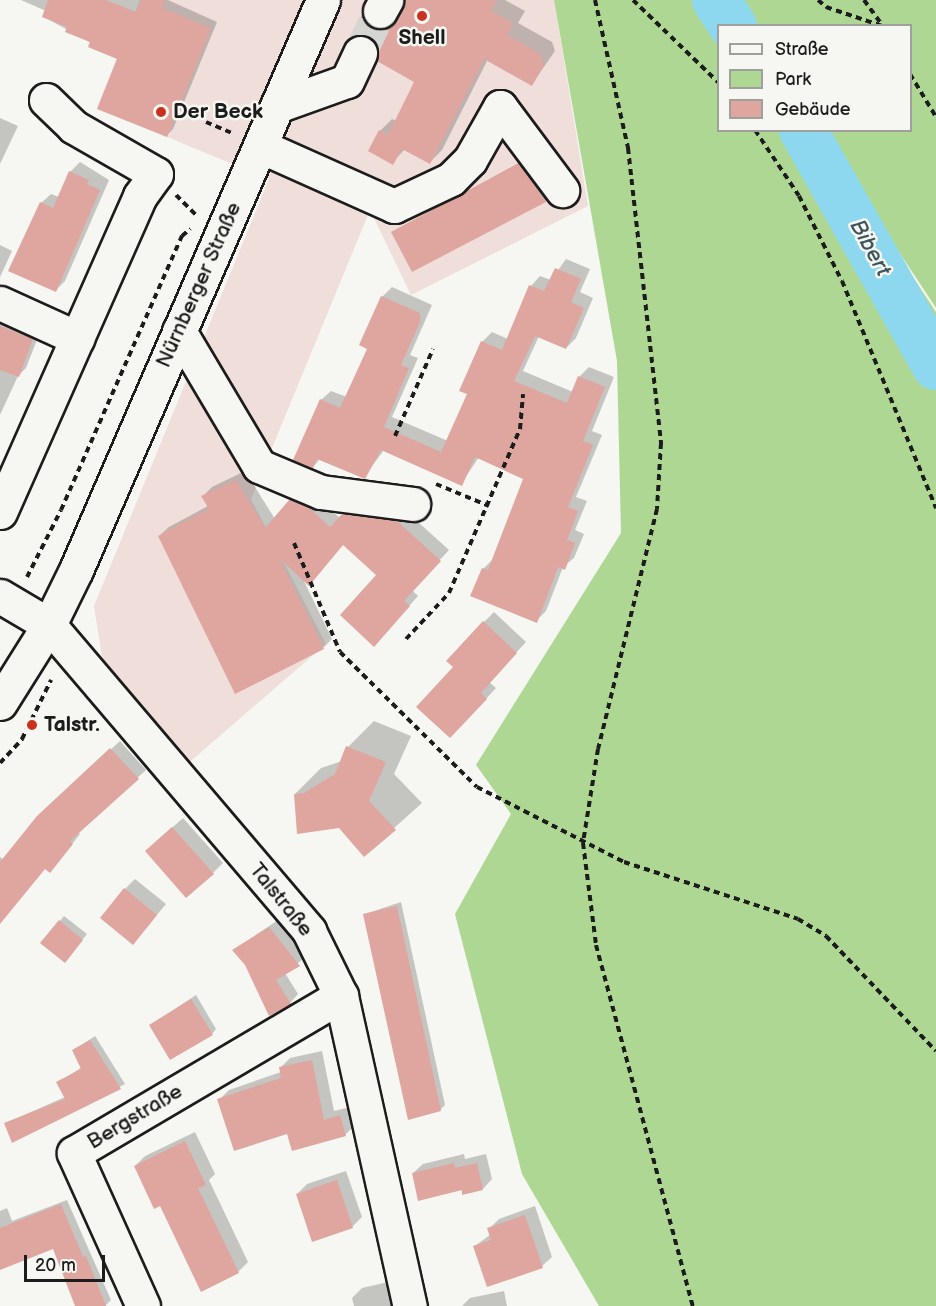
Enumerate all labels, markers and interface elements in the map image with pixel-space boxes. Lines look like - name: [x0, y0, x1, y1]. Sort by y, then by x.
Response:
- marker: Shell: [415, 9, 429, 23]
- legend: [717, 24, 912, 132]
- place label: Shell: [399, 25, 445, 51]
- text: Straße: [775, 39, 828, 60]
- text: Park: [775, 69, 811, 90]
- place label: Der Beck: [173, 99, 263, 125]
- text: Gebäude: [775, 99, 851, 120]
- marker: Der Beck: [154, 105, 168, 119]
- street label: Nürnberger Straße: [151, 198, 247, 372]
- water label: Bibert: [844, 215, 896, 281]
- place label: Talstr.: [44, 712, 100, 738]
- marker: Talstr.: [25, 718, 39, 732]
- street label: Talstraße: [244, 858, 318, 942]
- street label: Bergstraße: [83, 1079, 187, 1155]
- scale bar: [27, 1243, 108, 1281]
- text: 20 m: [35, 1255, 76, 1276]

